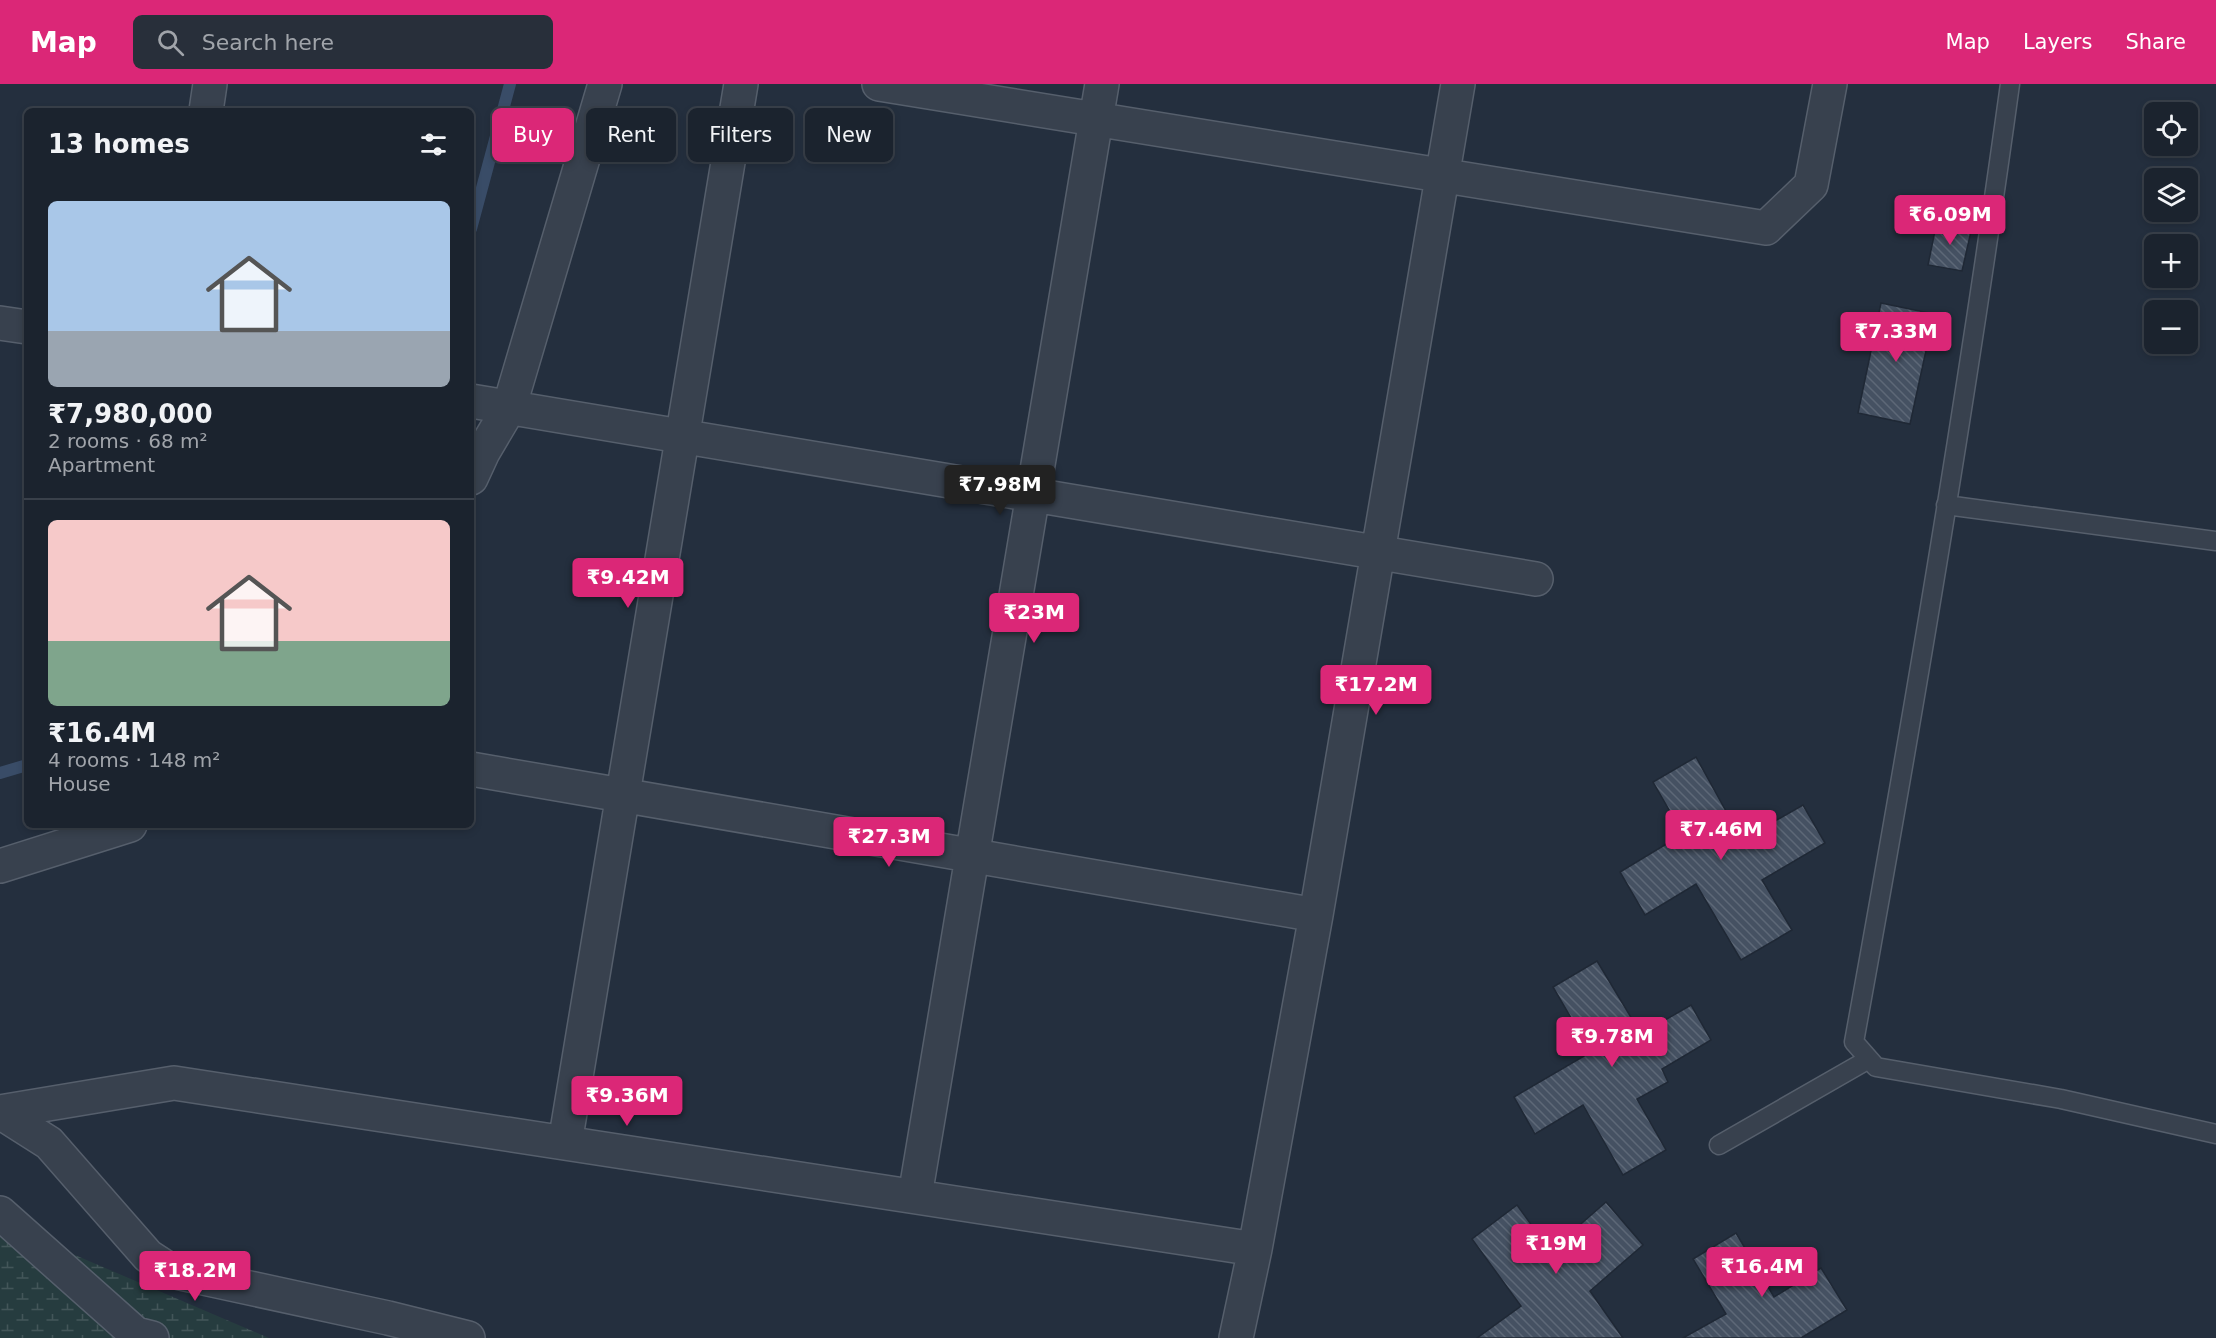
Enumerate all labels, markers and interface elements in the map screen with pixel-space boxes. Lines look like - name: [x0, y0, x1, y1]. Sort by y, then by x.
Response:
- search box: [133, 15, 553, 69]
- text: Map: [30, 26, 97, 59]
- icon: search: [154, 26, 187, 59]
- text: Search here: [202, 30, 334, 55]
- text: Map: [1946, 30, 1990, 54]
- text: Layers: [2023, 30, 2092, 54]
- text: Share: [2125, 30, 2186, 54]
- map controls: [2144, 102, 2198, 354]
- button: locate: [2144, 102, 2198, 156]
- chip: Buy: [492, 108, 574, 162]
- chip: Rent: [586, 108, 676, 162]
- chip: Filters: [688, 108, 793, 162]
- chip: New: [805, 108, 893, 162]
- icon: filters: [417, 128, 450, 161]
- text: 13 homes: [48, 129, 190, 159]
- button: layers: [2144, 168, 2198, 222]
- pin: ₹6.09M: [1901, 195, 1999, 246]
- text: ₹6.09M: [1908, 202, 1992, 226]
- button: +: [2144, 234, 2198, 288]
- icon: home: [195, 240, 303, 348]
- button: −: [2144, 300, 2198, 354]
- pin: ₹7.33M: [1847, 312, 1945, 363]
- text: ₹7.33M: [1854, 319, 1938, 343]
- text: ₹7,980,000: [48, 399, 212, 429]
- text: 2 rooms · 68 m²: [48, 429, 208, 453]
- text: Apartment: [48, 453, 155, 477]
- pin: ₹7.98M: [951, 465, 1049, 516]
- text: ₹7.98M: [958, 472, 1042, 496]
- pin: ₹9.42M: [579, 558, 677, 609]
- icon: home: [195, 559, 303, 667]
- text: ₹9.42M: [586, 565, 670, 589]
- pin: ₹23M: [998, 593, 1070, 644]
- text: ₹23M: [1003, 600, 1065, 624]
- pin: ₹17.2M: [1327, 665, 1425, 716]
- text: ₹17.2M: [1334, 672, 1418, 696]
- text: ₹16.4M: [48, 718, 156, 748]
- text: 4 rooms · 148 m²: [48, 748, 220, 772]
- text: House: [48, 772, 111, 796]
- pin: ₹7.46M: [1672, 810, 1770, 861]
- pin: ₹27.3M: [840, 817, 938, 868]
- text: ₹7.46M: [1679, 817, 1763, 841]
- text: ₹27.3M: [847, 824, 931, 848]
- pin: ₹9.78M: [1563, 1017, 1661, 1068]
- text: ₹9.78M: [1570, 1024, 1654, 1048]
- pin: ₹9.36M: [578, 1076, 676, 1127]
- text: ₹9.36M: [585, 1083, 669, 1107]
- pin: ₹19M: [1520, 1224, 1592, 1275]
- text: ₹19M: [1525, 1231, 1587, 1255]
- pin: ₹16.4M: [1713, 1247, 1811, 1298]
- pin: ₹18.2M: [146, 1251, 244, 1302]
- text: ₹16.4M: [1720, 1254, 1804, 1278]
- text: ₹18.2M: [153, 1258, 237, 1282]

